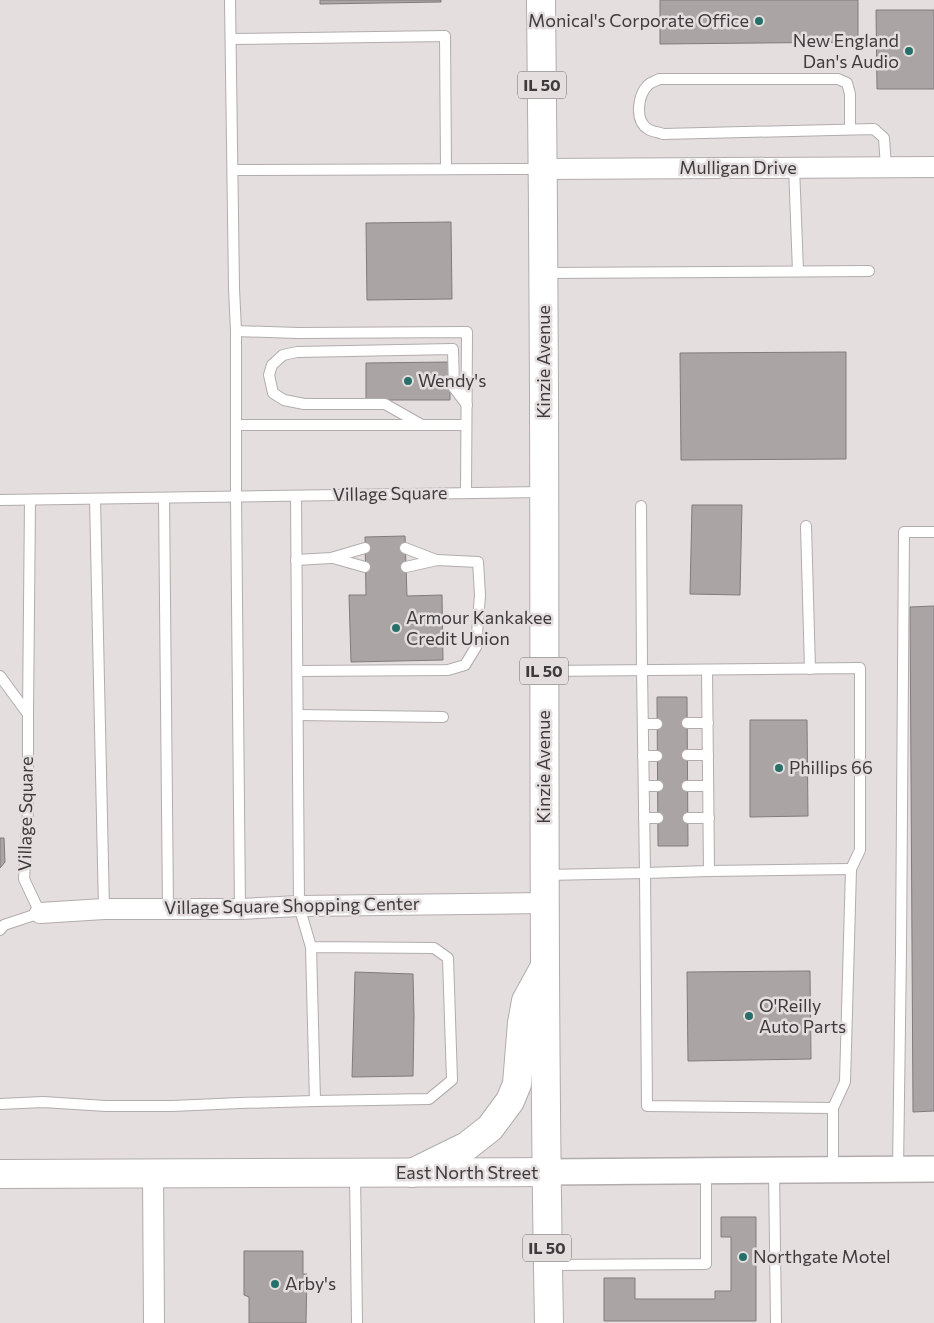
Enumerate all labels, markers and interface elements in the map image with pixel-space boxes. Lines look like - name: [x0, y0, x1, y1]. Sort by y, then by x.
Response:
- place label: Monical's Corporate Office: [528, 9, 749, 31]
- marker: Monical's Corporate Office: [753, 15, 765, 27]
- place label: New England Dan's Audio: [793, 29, 899, 72]
- marker: New England Dan's Audio: [903, 45, 915, 57]
- road number: IL 50: [518, 72, 566, 98]
- street label: Mulligan Drive: [679, 156, 797, 178]
- street label: Kinzie Avenue: [532, 305, 554, 419]
- place label: Wendy's: [418, 369, 486, 391]
- marker: Wendy's: [402, 375, 414, 387]
- street label: Village Square: [332, 481, 448, 505]
- place label: Armour Kankakee Credit Union: [406, 606, 552, 649]
- marker: Armour Kankakee Credit Union: [390, 622, 402, 634]
- road number: IL 50: [520, 658, 568, 684]
- street label: Kinzie Avenue: [532, 710, 554, 824]
- street label: Village Square: [13, 756, 37, 872]
- place label: Phillips 66: [789, 756, 873, 778]
- marker: Phillips 66: [773, 762, 785, 774]
- street label: Village Square Shopping Center: [164, 892, 420, 918]
- place label: O'Reilly Auto Parts: [759, 994, 846, 1037]
- marker: O'Reilly Auto Parts: [743, 1010, 755, 1022]
- street label: East North Street: [396, 1161, 538, 1183]
- road number: IL 50: [523, 1234, 571, 1262]
- place label: Northgate Motel: [753, 1245, 891, 1267]
- marker: Northgate Motel: [737, 1251, 749, 1263]
- place label: Arby's: [285, 1272, 336, 1294]
- marker: Arby's: [269, 1278, 281, 1290]

